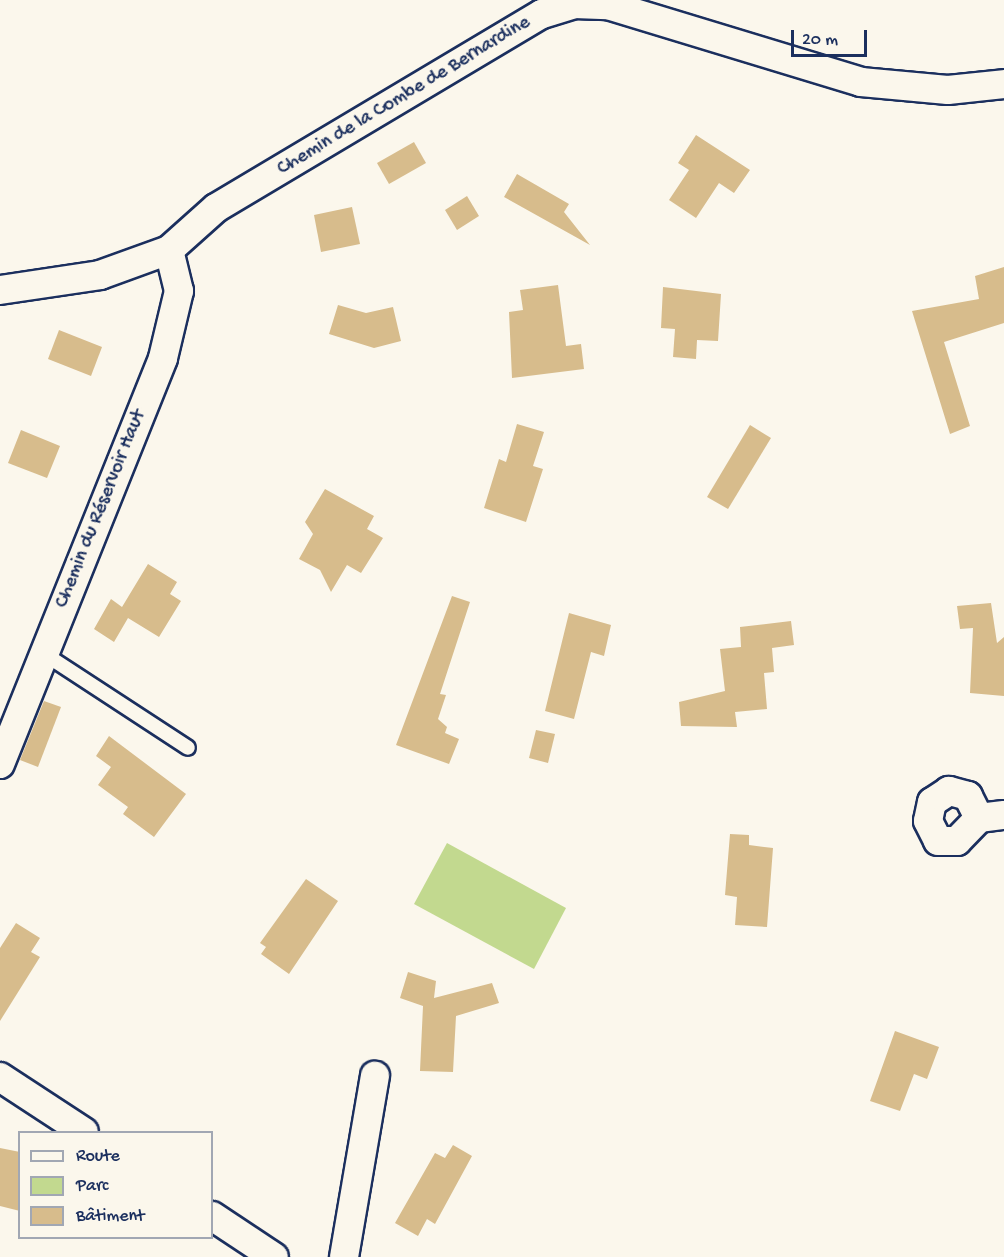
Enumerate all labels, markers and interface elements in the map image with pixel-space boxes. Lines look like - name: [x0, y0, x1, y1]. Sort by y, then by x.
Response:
- street label: Chemin de la Combe de Bernardine: [273, 11, 535, 181]
- scale bar: [794, 18, 870, 56]
- text: 20 m: [802, 30, 838, 51]
- street label: Chemin du Réservoir Haut: [50, 406, 152, 612]
- legend: [18, 1131, 213, 1239]
- text: Route: [76, 1146, 120, 1167]
- text: Parc: [76, 1176, 108, 1197]
- text: Bâtiment: [76, 1206, 144, 1227]

